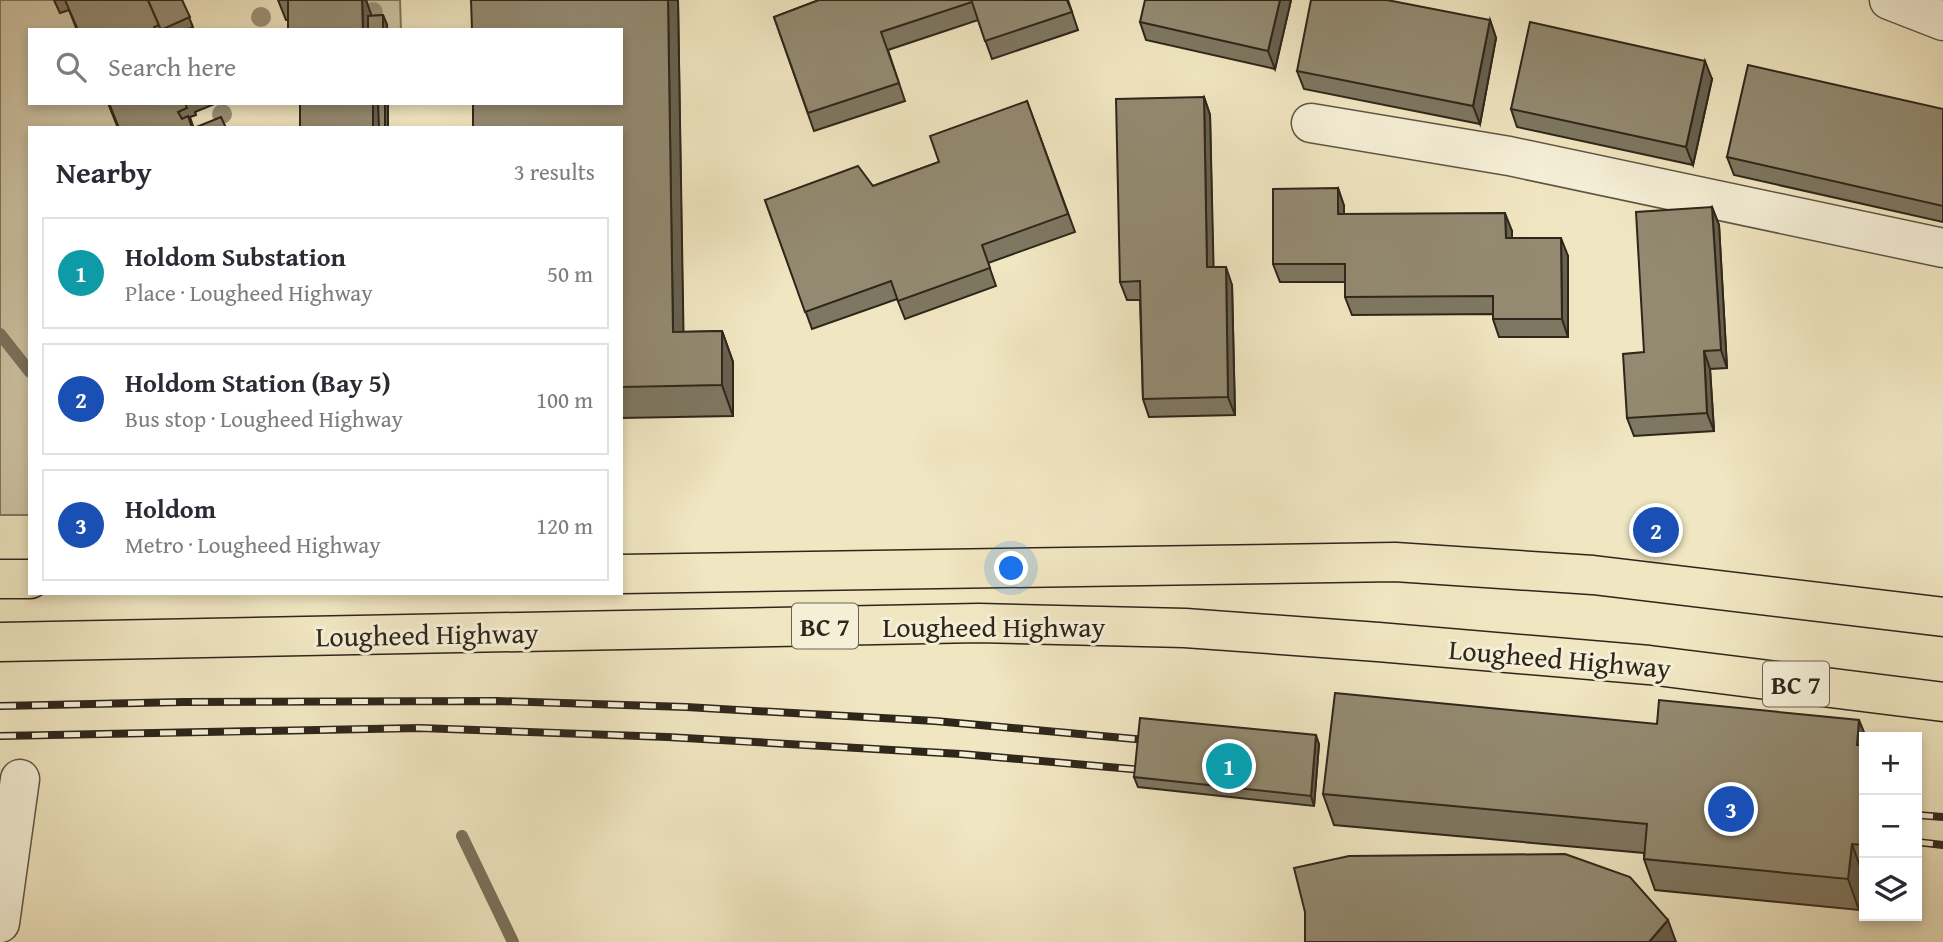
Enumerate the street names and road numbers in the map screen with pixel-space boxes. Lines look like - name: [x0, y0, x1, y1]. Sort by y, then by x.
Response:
- road number: BC 7: [792, 604, 858, 648]
- street label: Lougheed Highway: [883, 606, 1105, 647]
- street label: Lougheed Highway: [315, 612, 539, 656]
- street label: Lougheed Highway: [1447, 628, 1673, 688]
- road number: BC 7: [1763, 662, 1829, 706]

